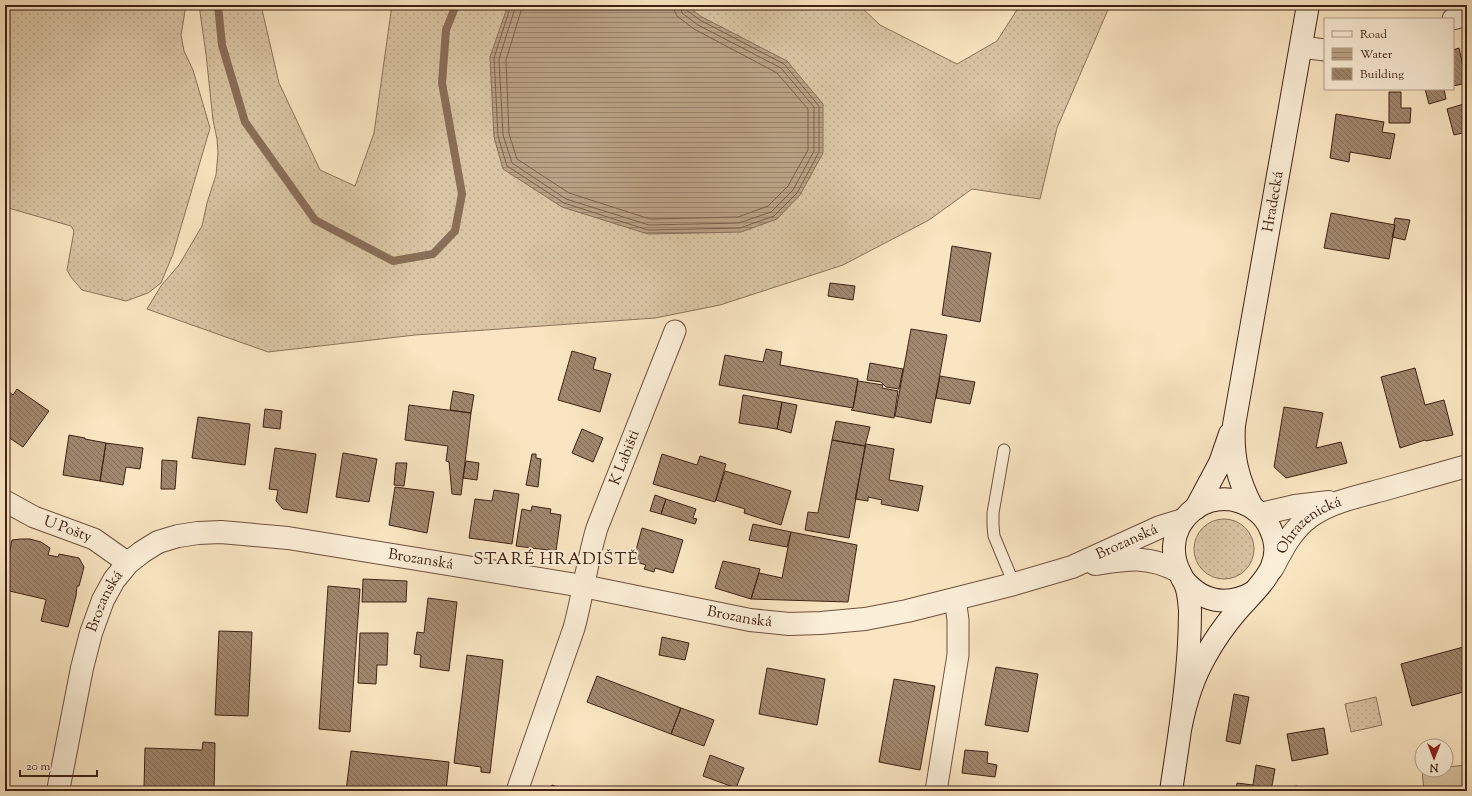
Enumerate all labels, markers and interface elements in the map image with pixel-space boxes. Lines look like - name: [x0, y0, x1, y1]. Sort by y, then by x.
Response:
- legend: [1324, 18, 1454, 90]
- text: Road: [1360, 26, 1387, 44]
- text: Water: [1360, 46, 1393, 64]
- text: Building: [1360, 66, 1404, 84]
- street label: Hradecká: [1258, 169, 1289, 234]
- street label: K Labišti: [604, 427, 645, 488]
- street label: Ohrazenická: [1271, 492, 1345, 558]
- street label: U Pošty: [41, 511, 95, 548]
- street label: Brozanská: [1093, 519, 1161, 565]
- street label: Brozanská: [387, 544, 455, 575]
- district label: STARÉ HRADIŠTĚ: [473, 548, 639, 572]
- street label: Brozanská: [82, 566, 128, 635]
- street label: Brozanská: [705, 601, 773, 633]
- north arrow: [1414, 738, 1454, 778]
- scale bar: [20, 752, 97, 778]
- text: 20 m: [26, 758, 51, 776]
- text: N: [1429, 759, 1439, 775]

